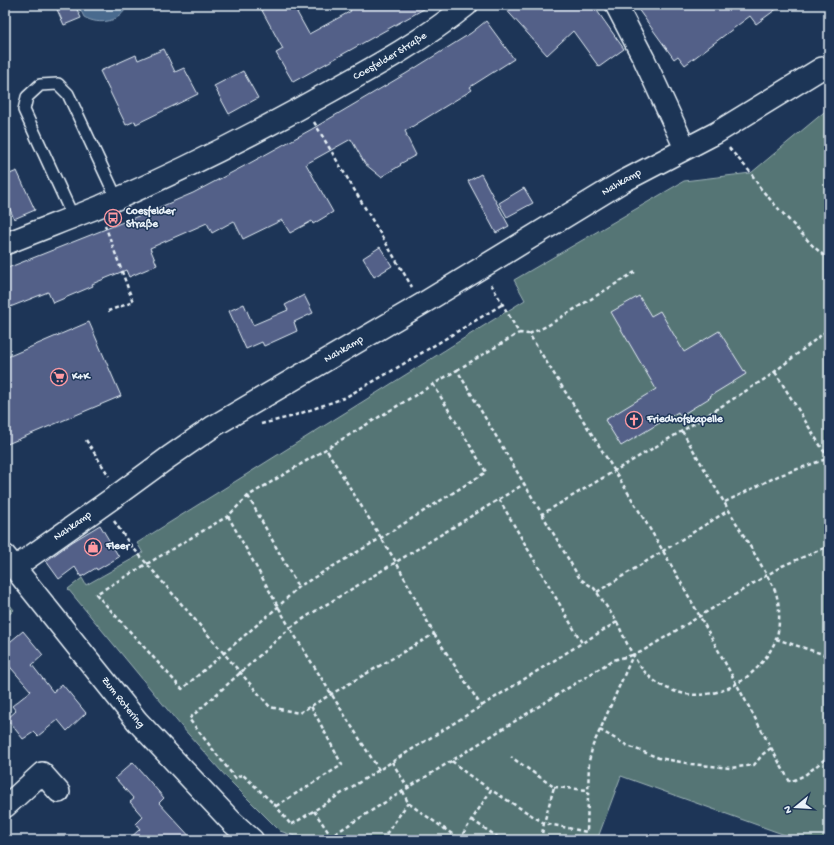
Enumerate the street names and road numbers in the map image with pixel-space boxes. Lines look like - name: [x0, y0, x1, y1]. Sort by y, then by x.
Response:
- street label: Coesfelder Straße: [351, 30, 430, 83]
- street label: Nahkamp: [600, 167, 644, 199]
- street label: Nahkamp: [322, 333, 366, 366]
- street label: Nahkamp: [52, 509, 94, 544]
- street label: Zum Rotering: [98, 675, 147, 731]

